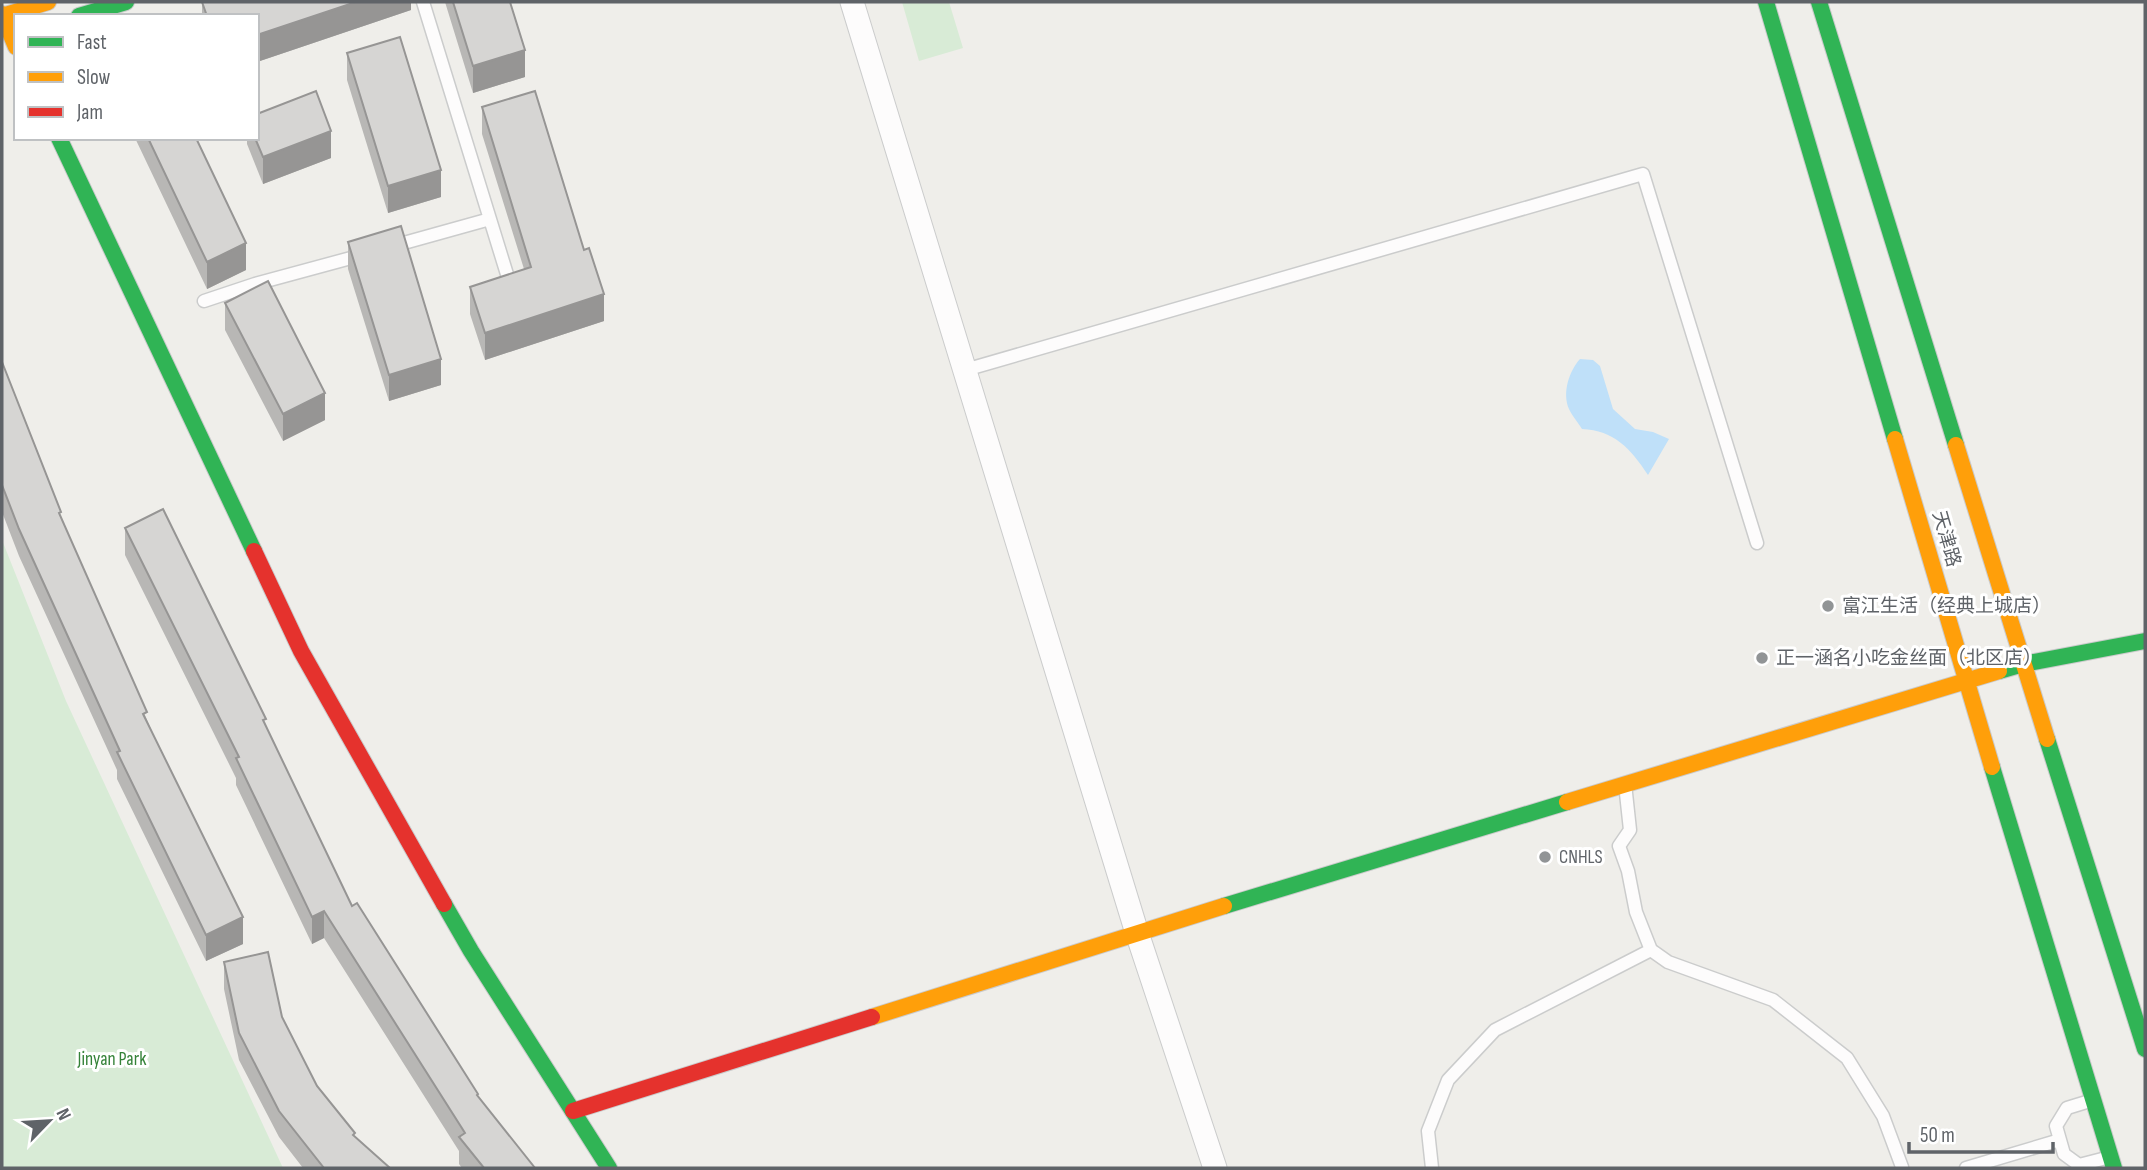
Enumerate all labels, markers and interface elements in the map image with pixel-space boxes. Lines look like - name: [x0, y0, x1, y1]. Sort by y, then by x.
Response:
- legend: [14, 14, 259, 140]
- text: Fast: [77, 30, 107, 55]
- text: Slow: [77, 65, 111, 90]
- text: Jam: [76, 100, 103, 125]
- street label: 天津路: [1927, 508, 1965, 570]
- place label: 富江生活（经典上城店）: [1842, 595, 2051, 618]
- marker: 富江生活（经典上城店）: [1820, 598, 1836, 614]
- place label: 正一涵名小吃金丝面（北区店）: [1776, 647, 2042, 670]
- marker: 正一涵名小吃金丝面（北区店）: [1754, 650, 1770, 666]
- place label: CNHLS: [1559, 846, 1603, 869]
- marker: CNHLS: [1537, 849, 1553, 865]
- park label: Jinyan Park: [77, 1048, 147, 1071]
- north arrow: [14, 1086, 84, 1156]
- text: N: [50, 1105, 76, 1124]
- scale bar: [1909, 1110, 2052, 1154]
- text: 50 m: [1920, 1123, 1955, 1148]

